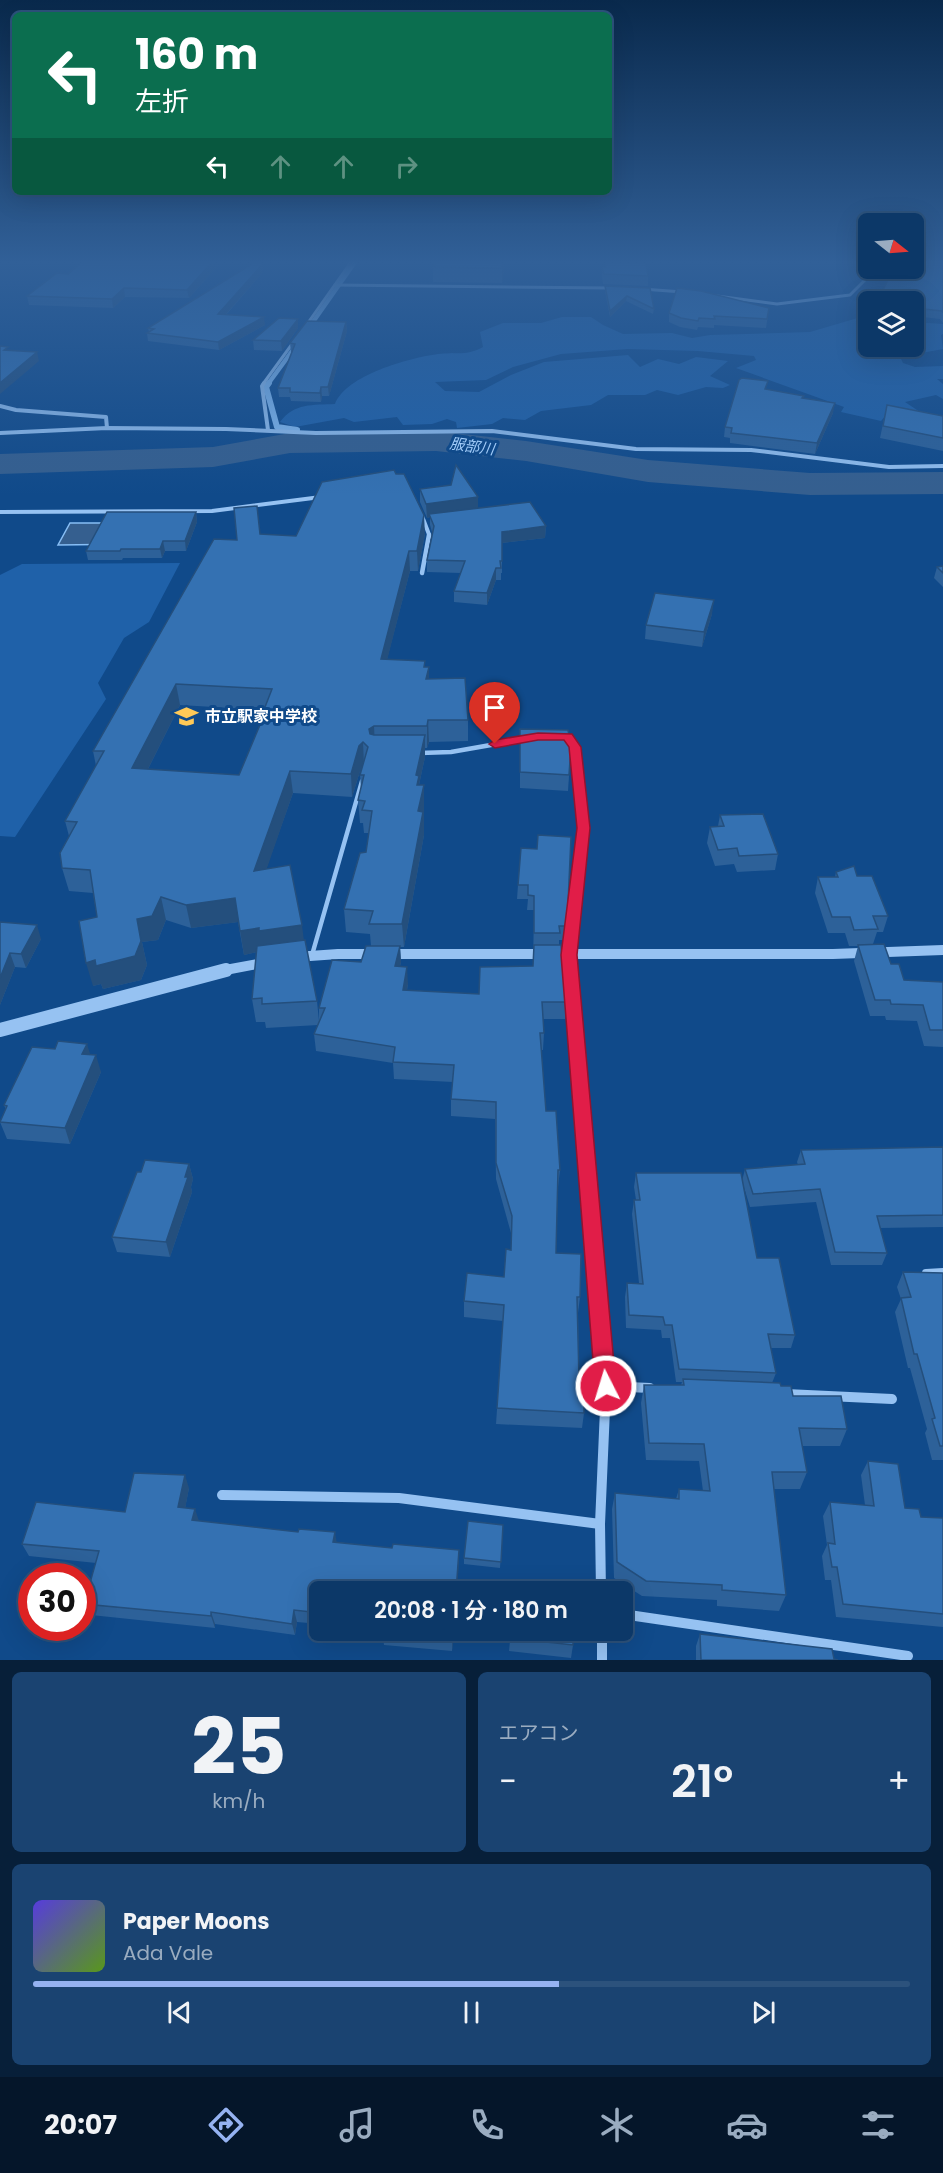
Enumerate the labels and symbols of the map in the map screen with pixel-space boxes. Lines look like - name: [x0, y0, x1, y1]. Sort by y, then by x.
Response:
- north arrow: [858, 213, 924, 279]
- water label: 服部川: [448, 432, 498, 460]
- pin: [469, 682, 520, 744]
- school or university icon: 市立駅家中学校: [174, 703, 200, 729]
- place label: 市立駅家中学校: [205, 705, 317, 728]
- position arrow: [574, 1354, 638, 1418]
- speed limit sign: 30: [18, 1563, 96, 1641]

